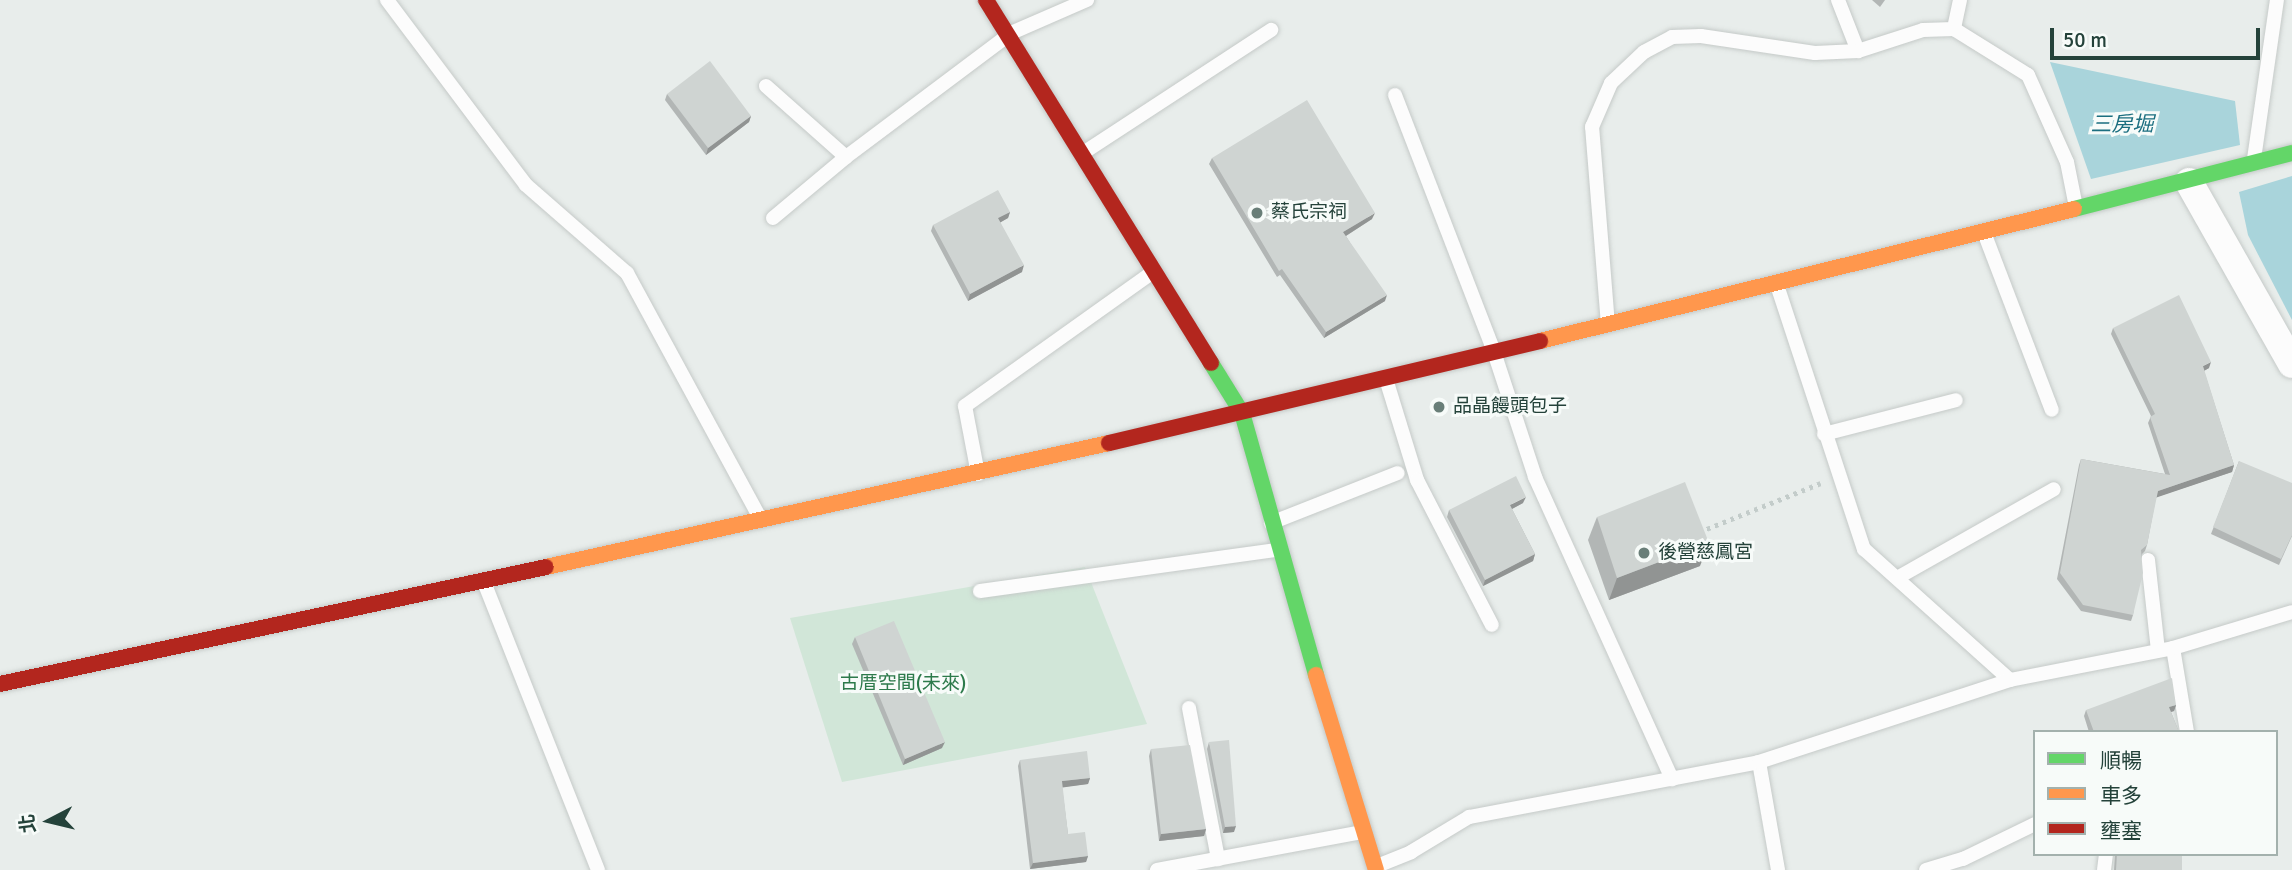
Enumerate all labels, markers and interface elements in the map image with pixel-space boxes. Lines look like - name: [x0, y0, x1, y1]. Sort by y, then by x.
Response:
- scale bar: [2054, 14, 2264, 58]
- text: 50 m: [2063, 27, 2107, 53]
- water label: 三房堀: [2091, 111, 2153, 137]
- place label: 蔡氏宗祠: [1271, 202, 1347, 224]
- marker: 蔡氏宗祠: [1249, 205, 1265, 221]
- place label: 品晶饅頭包子: [1453, 396, 1567, 418]
- marker: 品晶饅頭包子: [1431, 399, 1447, 415]
- place label: 後營慈鳳宮: [1658, 542, 1753, 564]
- marker: 後營慈鳳宮: [1636, 545, 1652, 561]
- park label: 古厝空間(未來): [840, 673, 966, 695]
- legend: [2033, 730, 2278, 856]
- text: 順暢: [2100, 748, 2142, 774]
- text: 車多: [2100, 783, 2142, 809]
- north arrow: [14, 786, 84, 856]
- text: 北: [15, 813, 41, 834]
- text: 壅塞: [2100, 818, 2142, 844]

